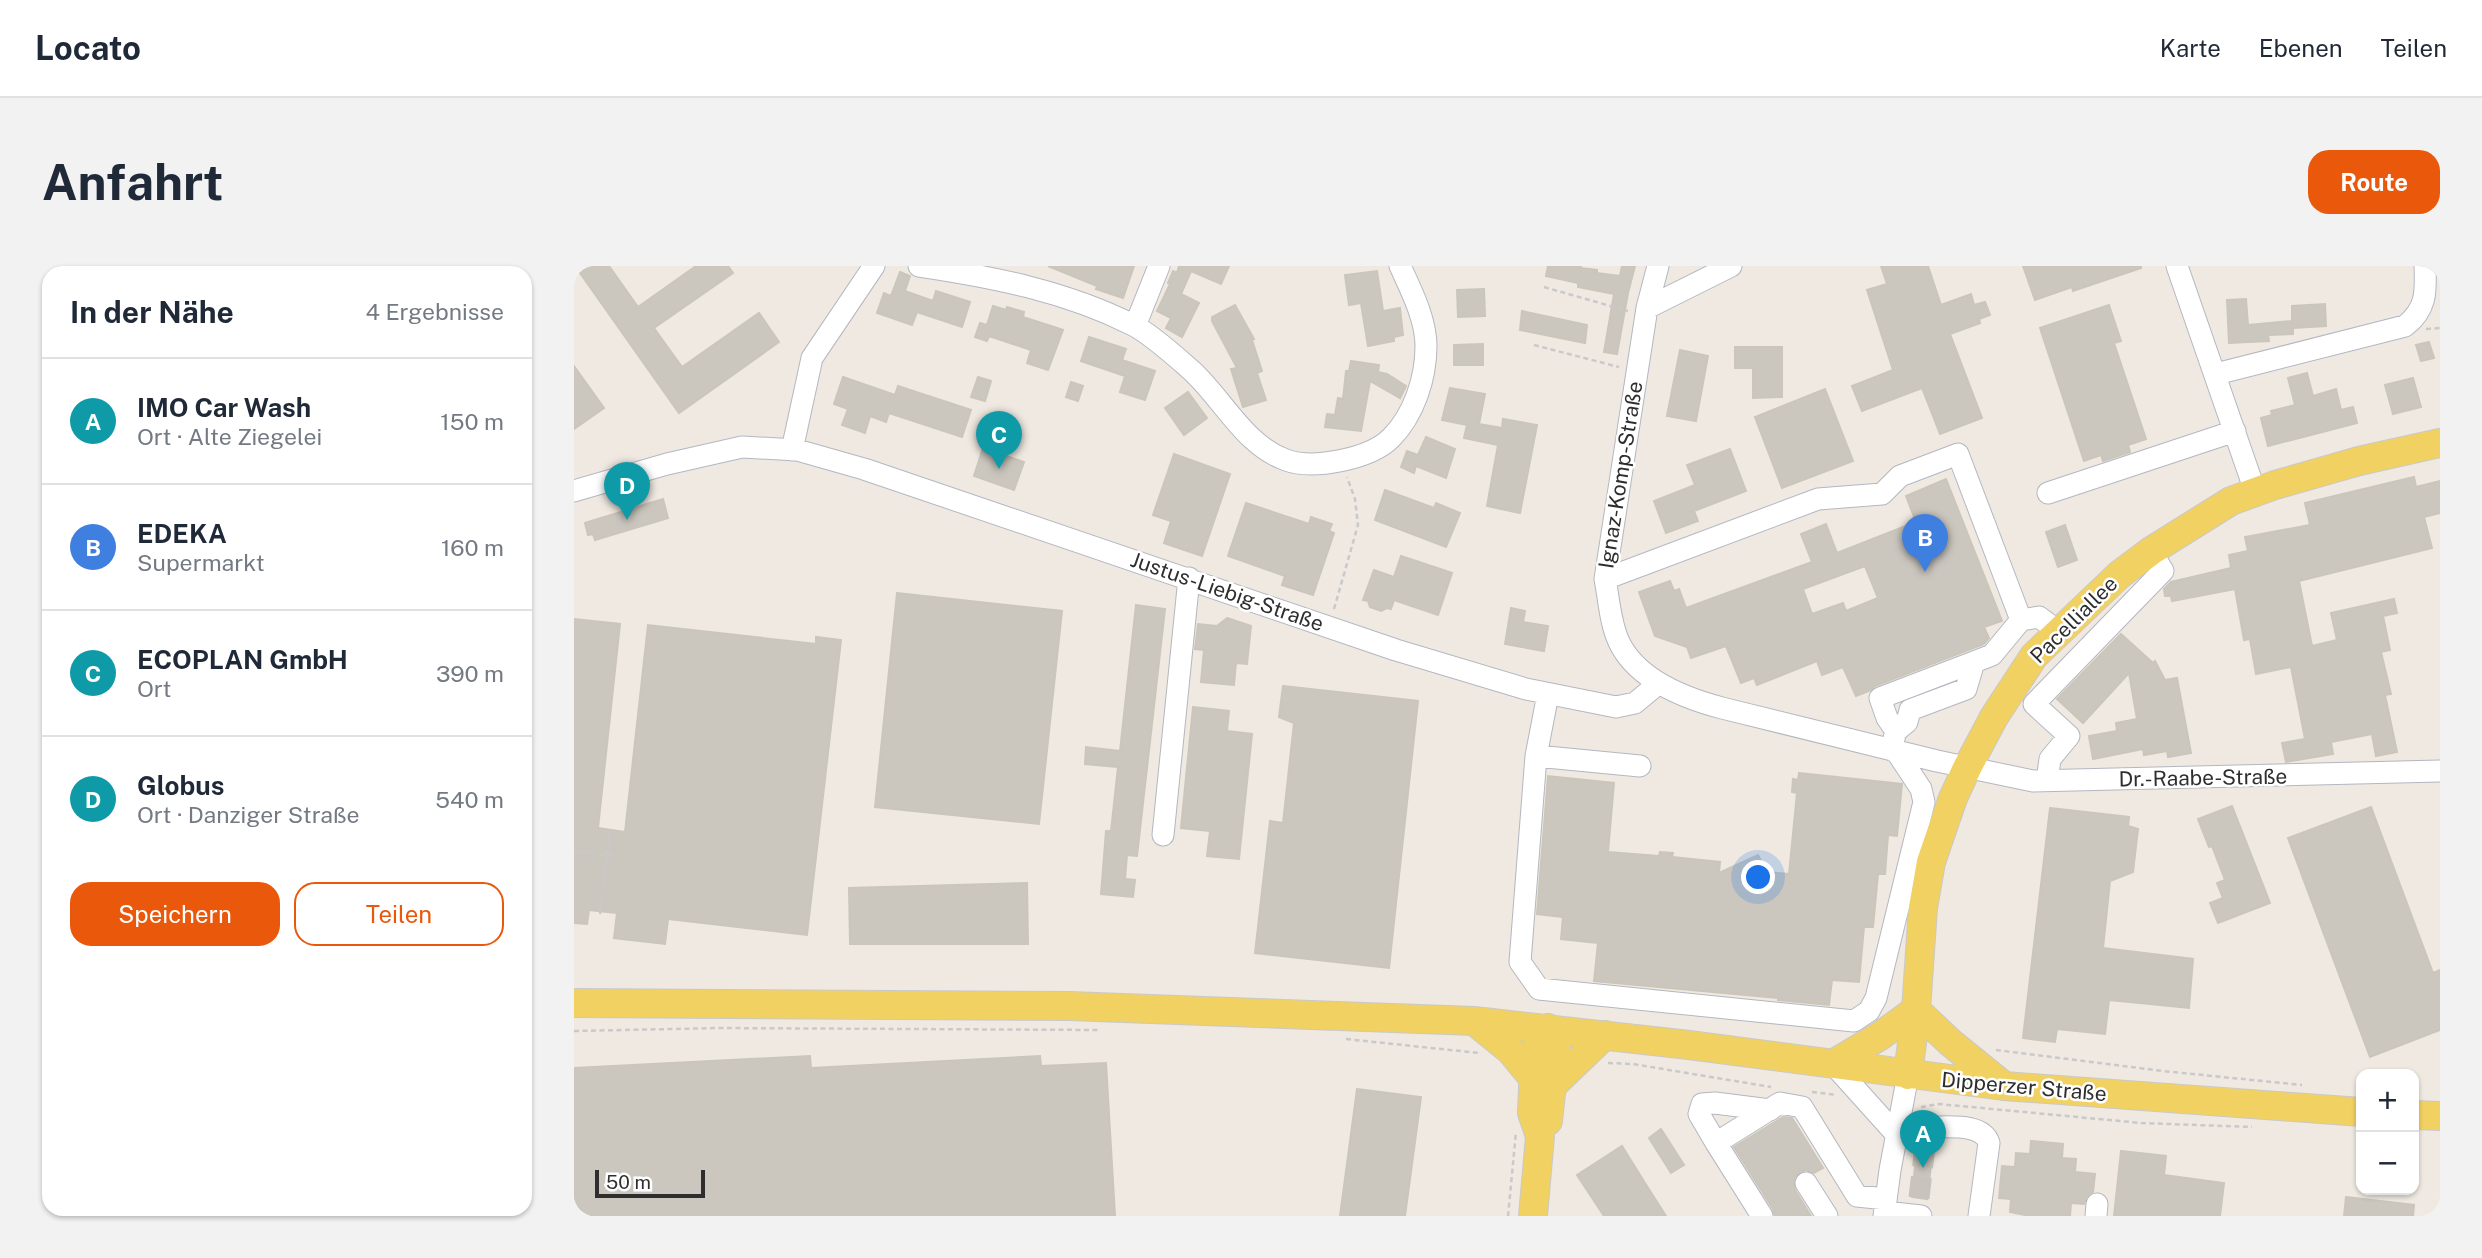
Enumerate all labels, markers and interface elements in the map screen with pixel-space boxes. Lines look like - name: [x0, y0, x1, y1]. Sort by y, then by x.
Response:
- text: Locato: [35, 29, 141, 67]
- text: Karte: [2160, 34, 2221, 62]
- text: Ebenen: [2259, 34, 2343, 62]
- text: Teilen: [2381, 34, 2447, 62]
- button: Route: [2308, 150, 2440, 214]
- text: Anfahrt: [42, 153, 223, 211]
- text: In der Nähe: [70, 294, 234, 330]
- text: 4 Ergebnisse: [365, 298, 504, 325]
- street label: Ignaz-Komp-Straße: [1593, 379, 1648, 570]
- text: IMO Car Wash: [137, 392, 311, 423]
- text: A: [85, 408, 101, 435]
- text: 150 m: [440, 408, 504, 435]
- pin: C: [976, 411, 1022, 469]
- text: Ort · Alte Ziegelei: [137, 423, 322, 450]
- pin: D: [604, 462, 650, 520]
- pin: B: [1902, 514, 1948, 572]
- text: EDEKA: [137, 518, 227, 549]
- text: B: [85, 534, 101, 561]
- text: 160 m: [441, 534, 504, 561]
- street label: Justus-Liebig-Straße: [1127, 547, 1327, 636]
- text: Supermarkt: [137, 549, 265, 576]
- street label: Pacelliallee: [2025, 571, 2122, 668]
- text: ECOPLAN GmbH: [137, 644, 348, 675]
- text: C: [85, 660, 101, 687]
- text: 390 m: [436, 660, 504, 687]
- text: Ort: [137, 675, 171, 702]
- street label: Dr.-Raabe-Straße: [2118, 764, 2288, 791]
- text: Globus: [137, 770, 224, 801]
- text: D: [85, 786, 101, 813]
- text: 540 m: [435, 786, 504, 813]
- text: Ort · Danziger Straße: [137, 801, 360, 828]
- your location: [1741, 860, 1775, 894]
- button: Speichern: [70, 882, 280, 946]
- button: Teilen: [294, 882, 504, 946]
- street label: Dipperzer Straße: [1940, 1067, 2108, 1106]
- map controls: [2356, 1069, 2419, 1195]
- button: +: [2356, 1069, 2419, 1132]
- pin: A: [1900, 1110, 1946, 1168]
- button: −: [2356, 1132, 2419, 1195]
- scale bar: [595, 1167, 705, 1199]
- text: 50 m: [606, 1171, 651, 1193]

